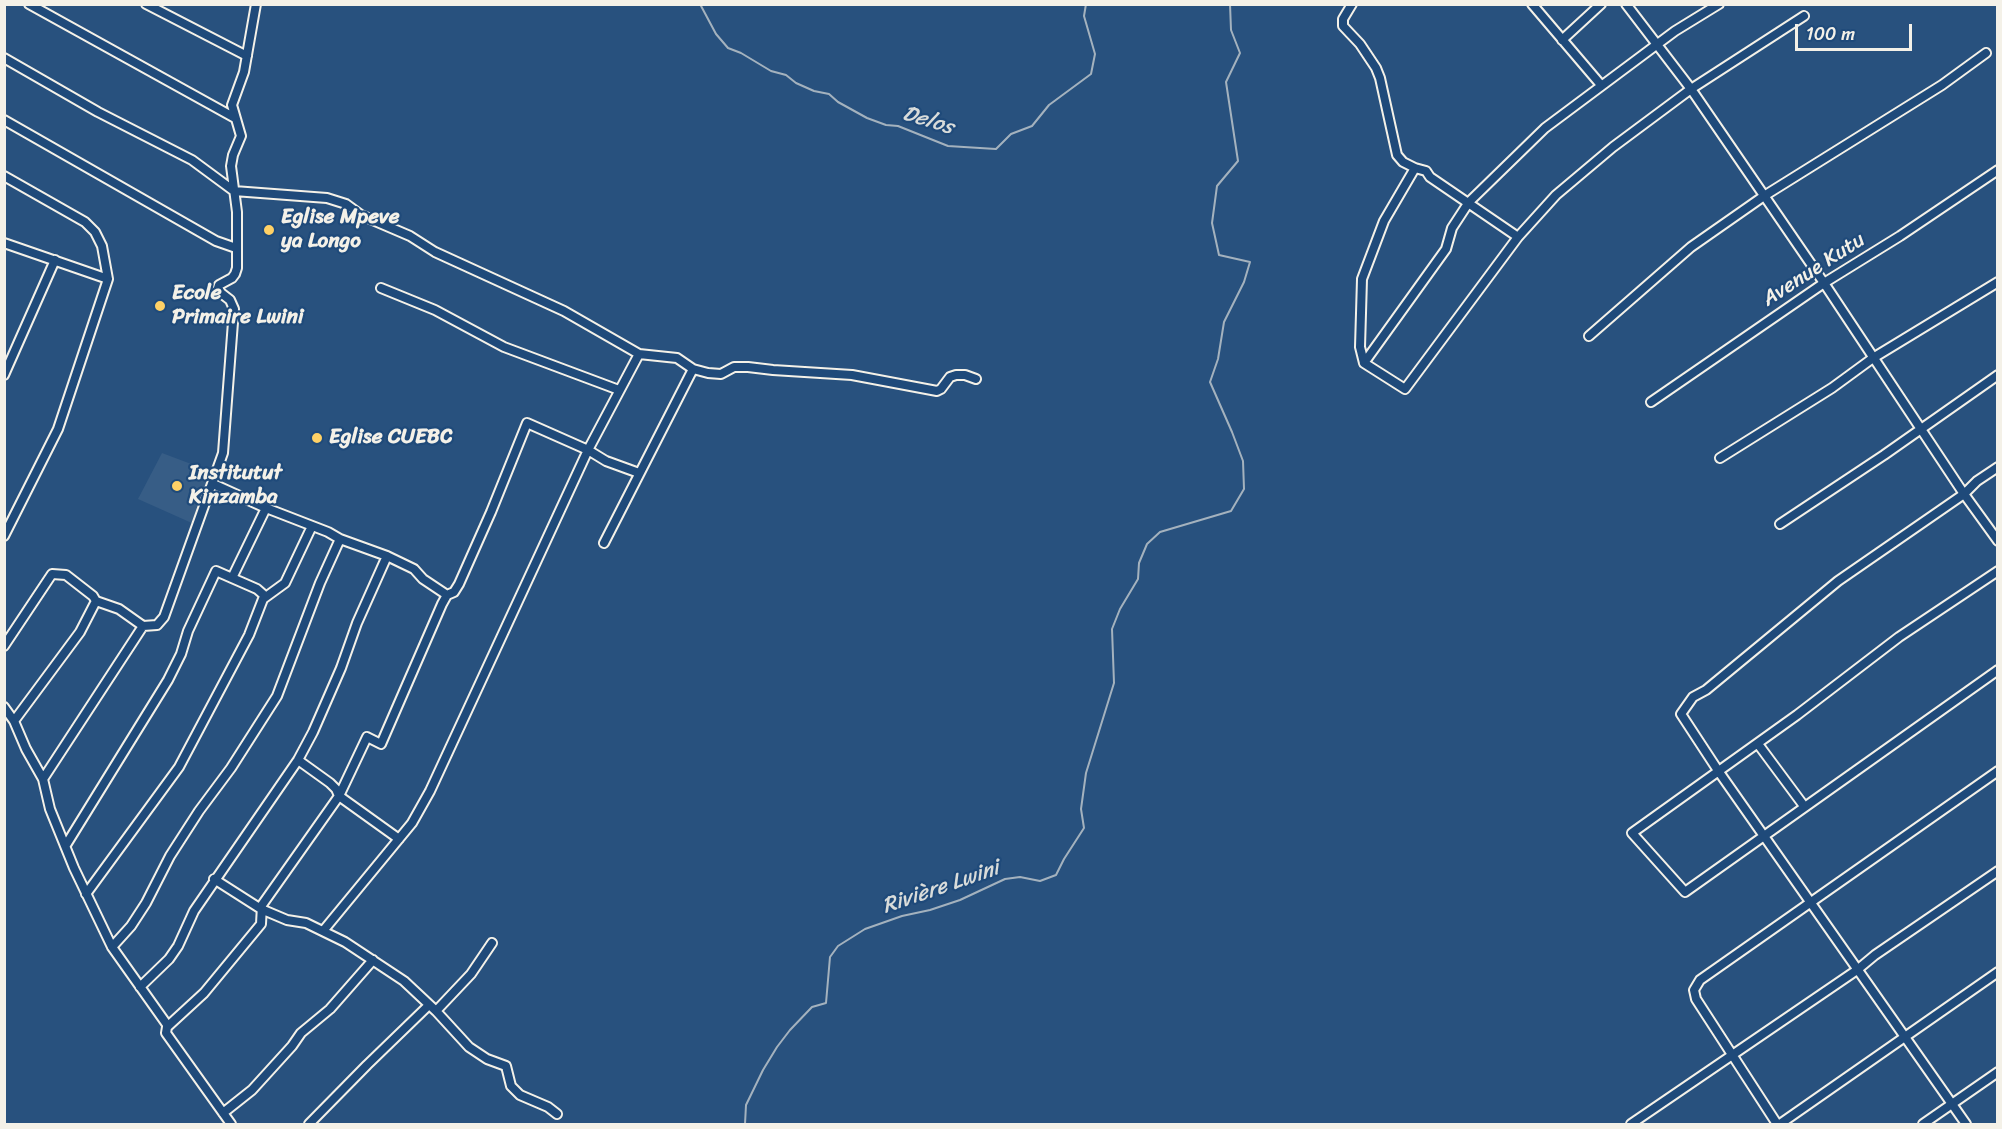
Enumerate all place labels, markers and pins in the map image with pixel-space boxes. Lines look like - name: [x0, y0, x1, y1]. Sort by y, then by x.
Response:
- place label: Eglise Mpeve ya Longo: [281, 205, 399, 255]
- marker: Eglise Mpeve ya Longo: [262, 223, 276, 237]
- place label: Ecole Primaire Lwini: [172, 281, 304, 331]
- marker: Ecole Primaire Lwini: [153, 299, 167, 313]
- place label: Eglise CUEBC: [329, 425, 453, 451]
- marker: Eglise CUEBC: [310, 431, 324, 445]
- place label: Institutut Kinzamba: [189, 461, 282, 511]
- marker: Institutut Kinzamba: [170, 479, 184, 493]

